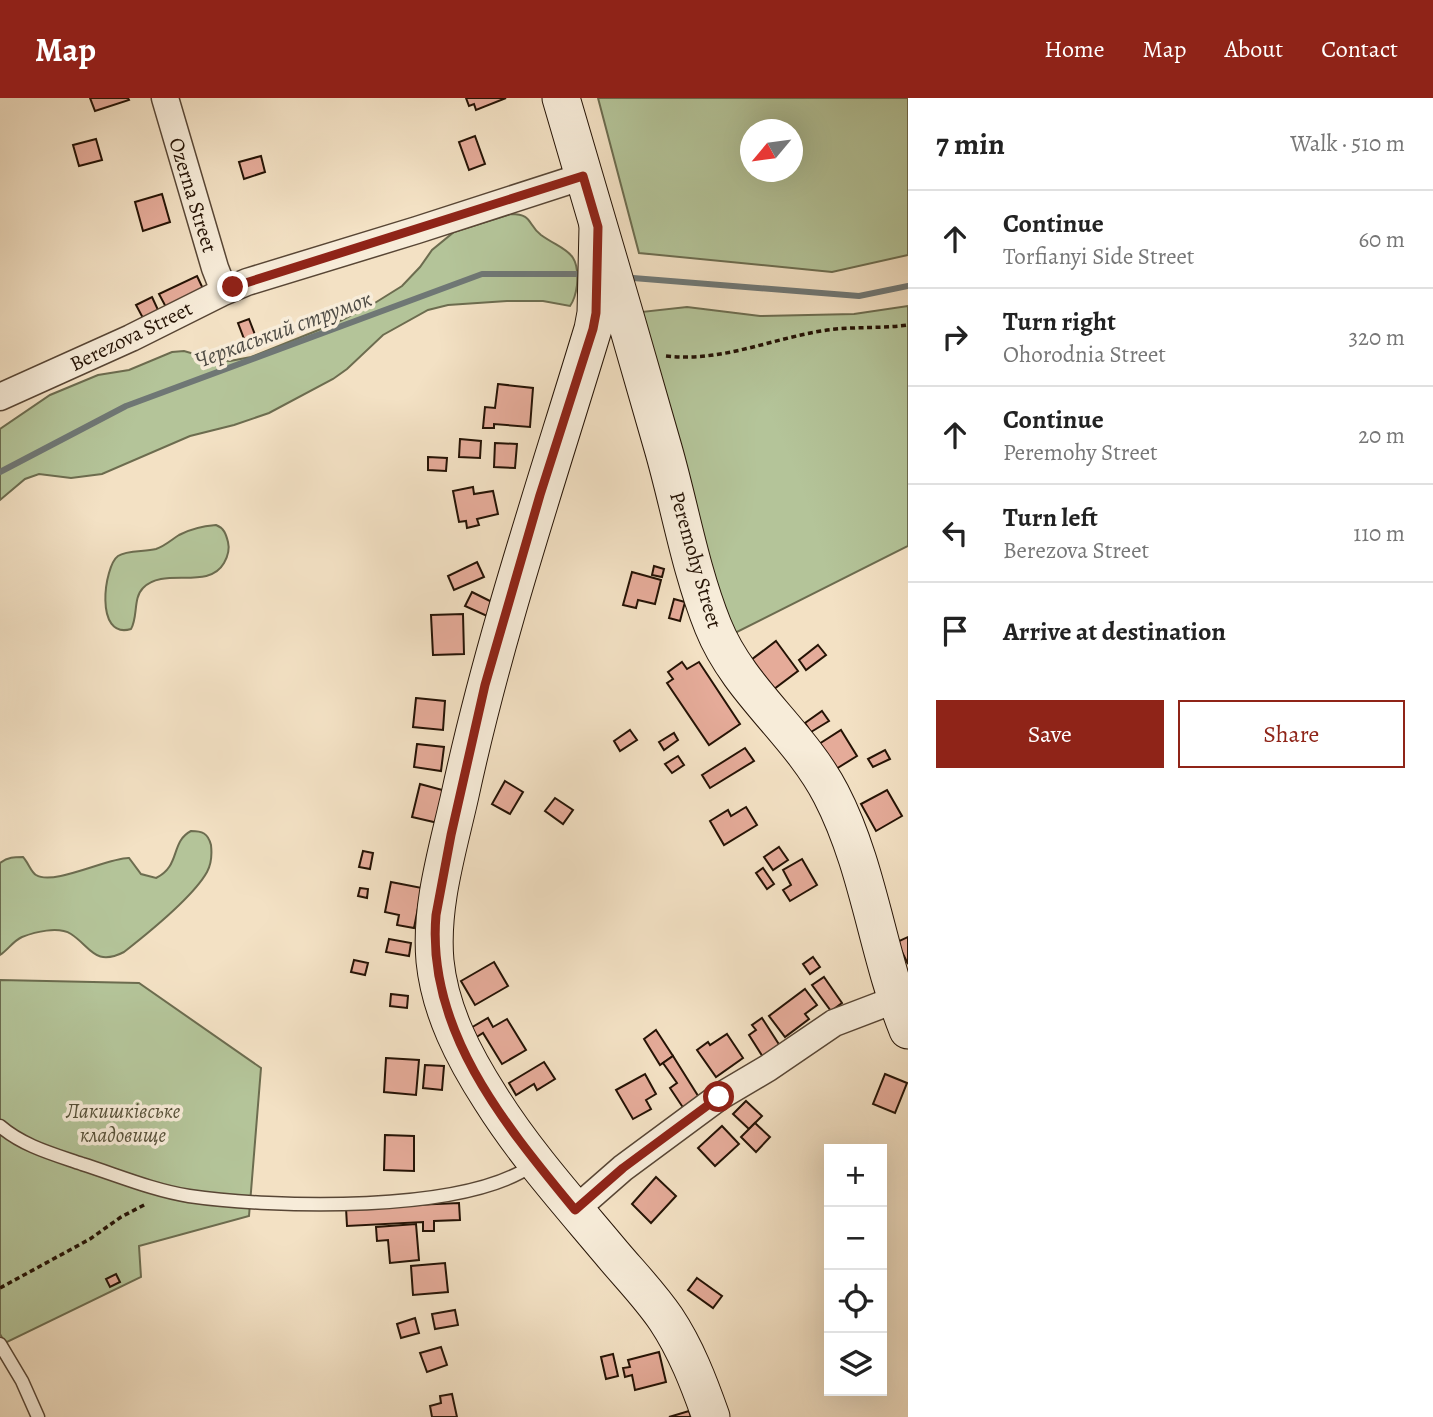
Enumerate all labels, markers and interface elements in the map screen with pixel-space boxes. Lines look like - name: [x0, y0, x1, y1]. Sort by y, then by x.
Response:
- text: Map: [35, 27, 96, 72]
- text: Home: [1044, 33, 1105, 65]
- text: Map: [1143, 33, 1187, 65]
- text: About: [1225, 33, 1283, 65]
- text: Contact: [1321, 33, 1398, 65]
- north arrow: [740, 119, 803, 182]
- text: 7 min: [936, 124, 1005, 164]
- text: Walk · 510 m: [1290, 128, 1405, 159]
- street label: Ozerna Street: [162, 134, 224, 256]
- text: Continue: [1003, 206, 1104, 241]
- icon: ahead: [936, 220, 974, 258]
- text: 60 m: [1358, 224, 1405, 255]
- text: Torfianyi Side Street: [1003, 241, 1194, 272]
- route end: [217, 271, 248, 302]
- water label: Черкаський струмок: [190, 283, 376, 376]
- street label: Berezova Street: [65, 294, 197, 378]
- text: Turn right: [1003, 304, 1116, 339]
- icon: right: [936, 318, 974, 356]
- text: 320 m: [1349, 322, 1405, 353]
- text: Ohorodnia Street: [1003, 339, 1166, 370]
- text: Continue: [1003, 402, 1104, 437]
- icon: ahead: [936, 416, 974, 454]
- text: 20 m: [1358, 420, 1405, 451]
- text: Peremohy Street: [1003, 437, 1158, 468]
- street label: Peremohy Street: [663, 488, 729, 632]
- text: Turn left: [1003, 500, 1098, 535]
- icon: left: [936, 514, 974, 552]
- text: 110 m: [1353, 518, 1405, 549]
- text: Berezova Street: [1003, 535, 1149, 566]
- icon: arrive: [936, 612, 974, 650]
- text: Arrive at destination: [1003, 614, 1226, 649]
- button: Save: [936, 700, 1164, 768]
- button: Share: [1178, 700, 1405, 768]
- route start: [703, 1081, 734, 1112]
- park label: Лакишківське кладовище: [65, 1097, 181, 1149]
- map controls: [824, 1144, 887, 1396]
- button: +: [824, 1144, 887, 1207]
- button: −: [824, 1207, 887, 1270]
- button: locate: [824, 1270, 887, 1333]
- button: layers: [824, 1333, 887, 1396]

